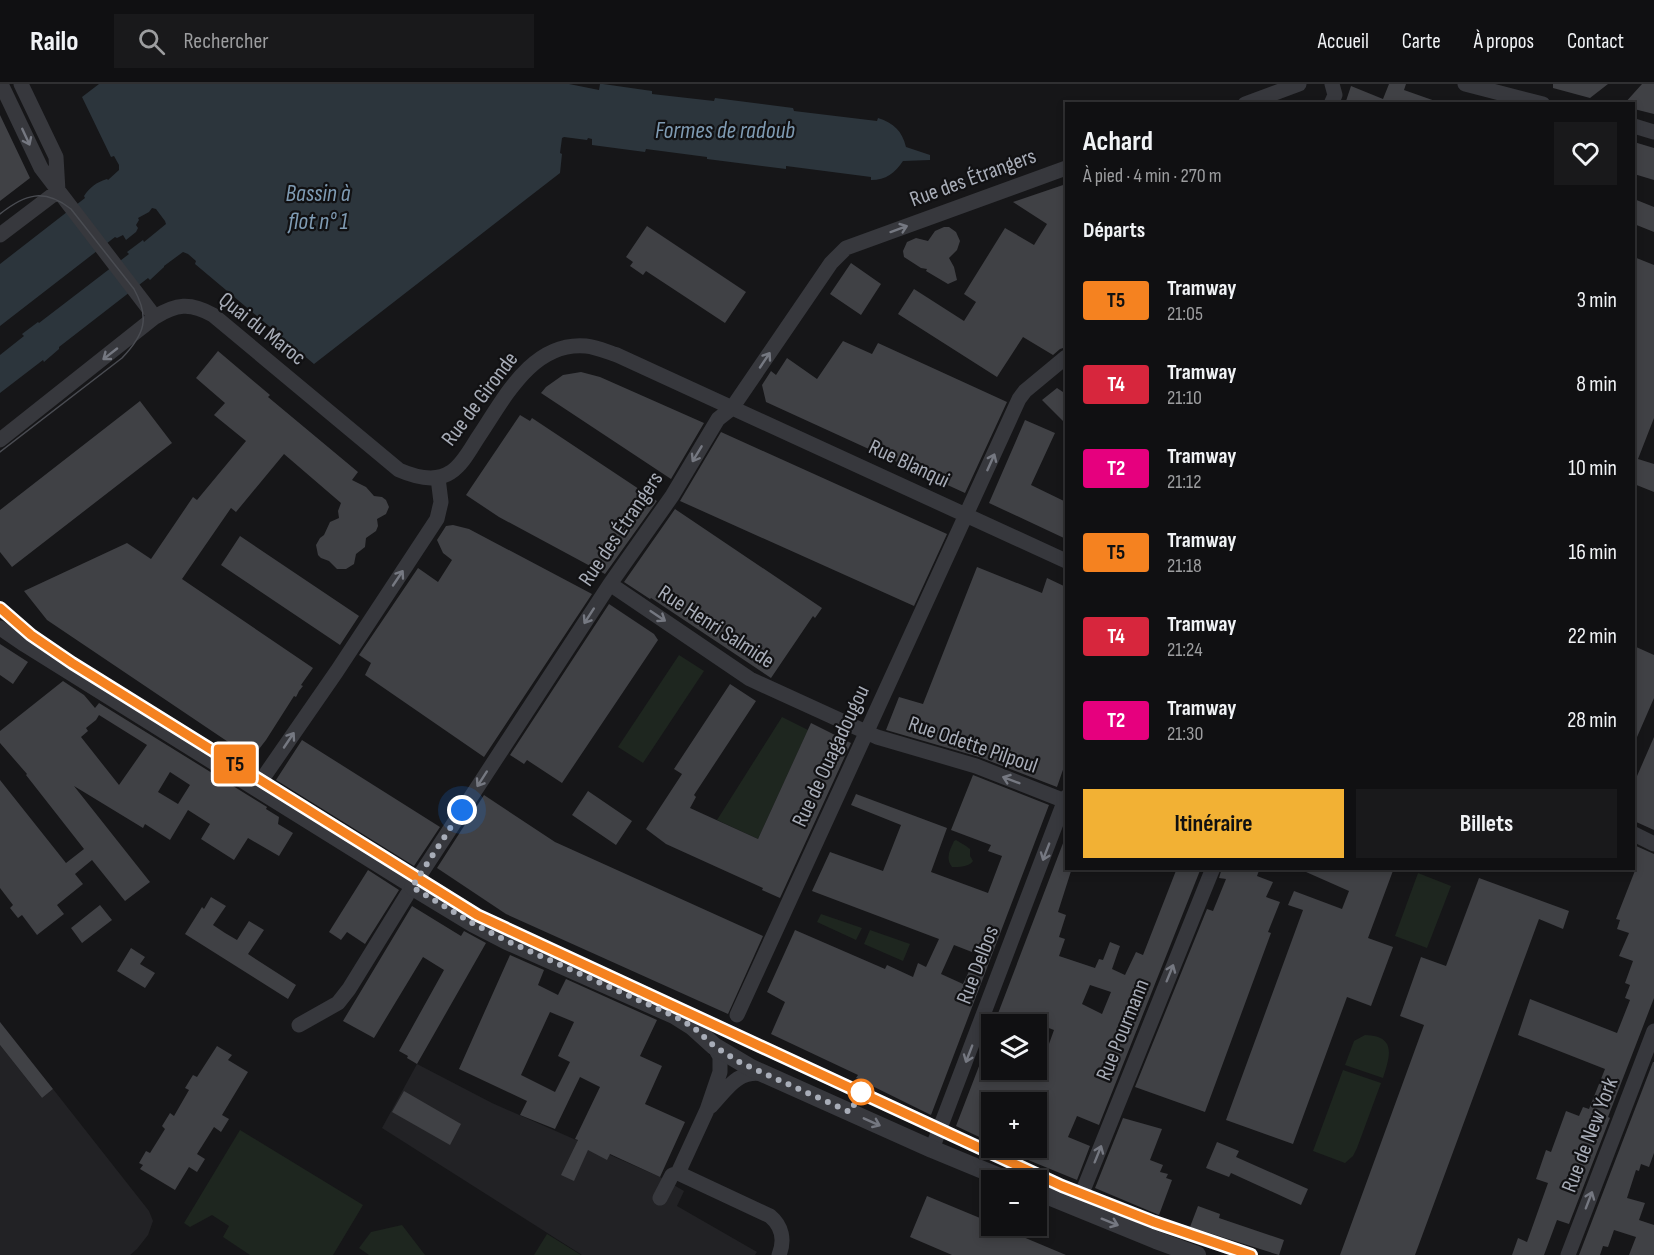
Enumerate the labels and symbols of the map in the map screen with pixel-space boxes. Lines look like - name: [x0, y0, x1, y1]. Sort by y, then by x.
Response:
- water label: Formes de radoub: [655, 116, 795, 145]
- one-way arrow: [20, 128, 32, 146]
- street label: Rue des Étrangers: [906, 143, 1040, 213]
- water label: Bassin à flot n° 1: [286, 179, 351, 236]
- one-way arrow: [889, 222, 908, 233]
- street label: Quai du Maroc: [213, 287, 311, 371]
- one-way arrow: [102, 347, 118, 360]
- street label: Rue de Gironde: [436, 347, 524, 451]
- one-way arrow: [759, 352, 771, 369]
- street label: Rue Blanqui: [864, 434, 954, 494]
- one-way arrow: [691, 445, 703, 462]
- one-way arrow: [985, 454, 997, 472]
- street label: Rue des Étrangers: [573, 467, 669, 591]
- one-way arrow: [392, 571, 404, 587]
- street label: Rue Henri Salmide: [653, 579, 779, 675]
- one-way arrow: [583, 607, 595, 624]
- one-way arrow: [650, 610, 667, 623]
- street label: Rue de Ouagadougou: [786, 681, 876, 831]
- street label: Rue Odette Pilpoul: [905, 710, 1041, 780]
- one-way arrow: [283, 732, 295, 749]
- line badge: T5: [208, 744, 262, 784]
- one-way arrow: [476, 770, 488, 787]
- one-way arrow: [1002, 774, 1020, 785]
- your location: [447, 795, 477, 825]
- one-way arrow: [1039, 842, 1050, 861]
- street label: Rue Delbos: [951, 922, 1005, 1008]
- one-way arrow: [1166, 964, 1177, 982]
- street label: Rue Pourmann: [1090, 975, 1156, 1085]
- one-way arrow: [962, 1044, 973, 1063]
- street label: Rue de New York: [1556, 1073, 1624, 1196]
- unlabelled marker: [848, 1079, 874, 1105]
- one-way arrow: [862, 1117, 881, 1128]
- one-way arrow: [1093, 1145, 1104, 1163]
- one-way arrow: [1584, 1192, 1595, 1210]
- one-way arrow: [1100, 1217, 1119, 1228]

